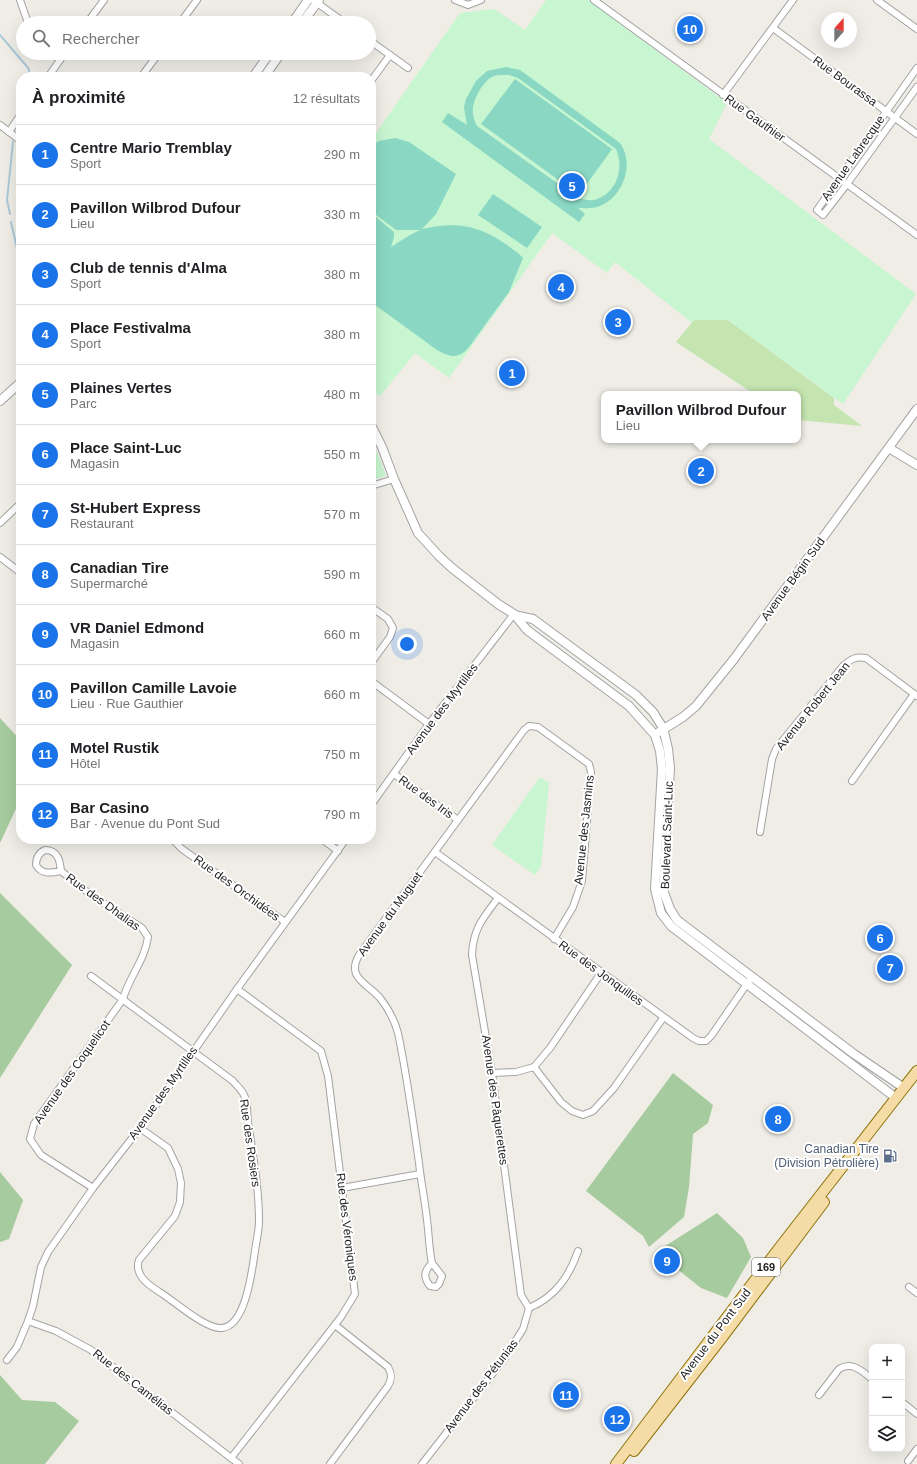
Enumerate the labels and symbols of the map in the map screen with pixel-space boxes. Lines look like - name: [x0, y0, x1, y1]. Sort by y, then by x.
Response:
- north arrow: [821, 12, 857, 48]
- pin: 10: [677, 14, 703, 44]
- street label: Rue Bourassa: [810, 53, 880, 109]
- street label: Rue Gauthier: [722, 91, 788, 145]
- street label: Avenue Labrecque: [818, 113, 888, 203]
- pin: 5: [559, 171, 585, 201]
- pin: 4: [548, 272, 574, 302]
- pin: 3: [605, 307, 631, 337]
- pin: 1: [499, 358, 525, 388]
- pin: 2: [688, 456, 714, 486]
- street label: Avenue Bégin Sud: [758, 535, 828, 623]
- your location: [397, 634, 417, 654]
- street label: Avenue Robert Jean: [773, 659, 853, 753]
- street label: Avenue des Myrtilles: [403, 661, 481, 757]
- street label: Rue des Iris: [396, 773, 456, 821]
- street label: Avenue des Jasmins: [571, 774, 597, 886]
- street label: Boulevard Saint-Luc: [658, 781, 676, 889]
- street label: Rue des Orchidées: [191, 852, 283, 924]
- street label: Avenue du Muguet: [355, 869, 426, 959]
- street label: Rue des Dhalias: [63, 870, 143, 934]
- pin: 6: [867, 923, 893, 953]
- street label: Rue des Jonquilles: [556, 938, 646, 1008]
- pin: 7: [877, 953, 903, 983]
- street label: Avenue des Coquelicot: [31, 1017, 113, 1126]
- street label: Avenue des Pâquerettes: [479, 1034, 511, 1166]
- street label: Avenue des Myrtilles: [126, 1044, 200, 1142]
- street label: Rue des Rosiers: [237, 1098, 263, 1188]
- pin: 8: [765, 1104, 791, 1134]
- place label: Canadian Tire (Division Pétrolière): [774, 1142, 879, 1170]
- fuel station icon: Canadian Tire (Division Pétrolière): [882, 1148, 898, 1164]
- street label: Rue des Véroniques: [333, 1172, 361, 1282]
- pin: 9: [654, 1246, 680, 1276]
- road number: 169: [752, 1258, 780, 1276]
- street label: Avenue du Pont Sud: [676, 1286, 754, 1382]
- street label: Avenue des Pétunias: [441, 1337, 521, 1435]
- street label: Rue des Camélias: [90, 1346, 176, 1418]
- pin: 11: [553, 1380, 579, 1410]
- pin: 12: [604, 1404, 630, 1434]

